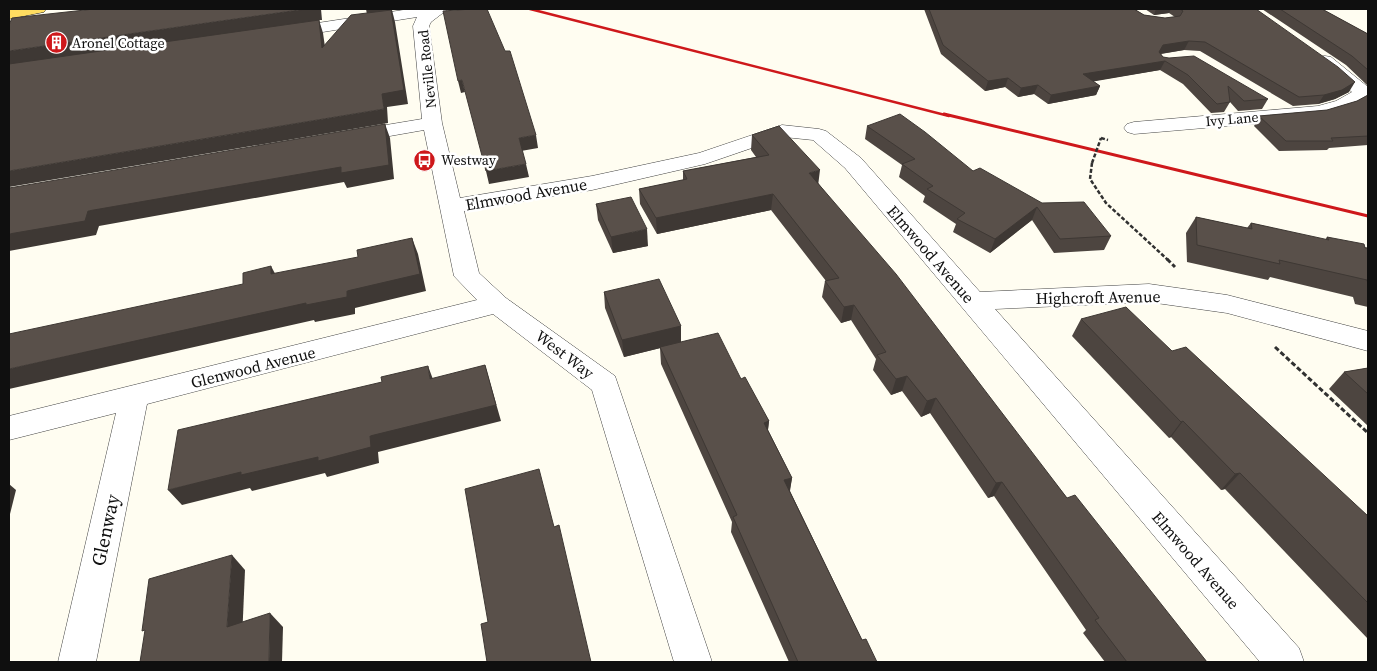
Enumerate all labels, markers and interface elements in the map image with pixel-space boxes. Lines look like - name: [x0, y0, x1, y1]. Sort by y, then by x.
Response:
- street label: Neville Road: [413, 29, 441, 109]
- building icon: Aronel Cottage: [44, 31, 68, 55]
- place label: Aronel Cottage: [72, 33, 165, 53]
- street label: Ivy Lane: [1205, 107, 1259, 131]
- bus stop icon: Westway: [413, 148, 437, 172]
- place label: Westway: [441, 150, 497, 170]
- street label: Elmwood Avenue: [463, 172, 589, 216]
- street label: Elmwood Avenue: [882, 200, 980, 308]
- street label: Highcroft Avenue: [1035, 285, 1161, 309]
- street label: West Way: [531, 325, 600, 384]
- street label: Glenwood Avenue: [188, 341, 318, 393]
- street label: Glenway: [85, 491, 125, 568]
- street label: Elmwood Avenue: [1147, 506, 1245, 614]

